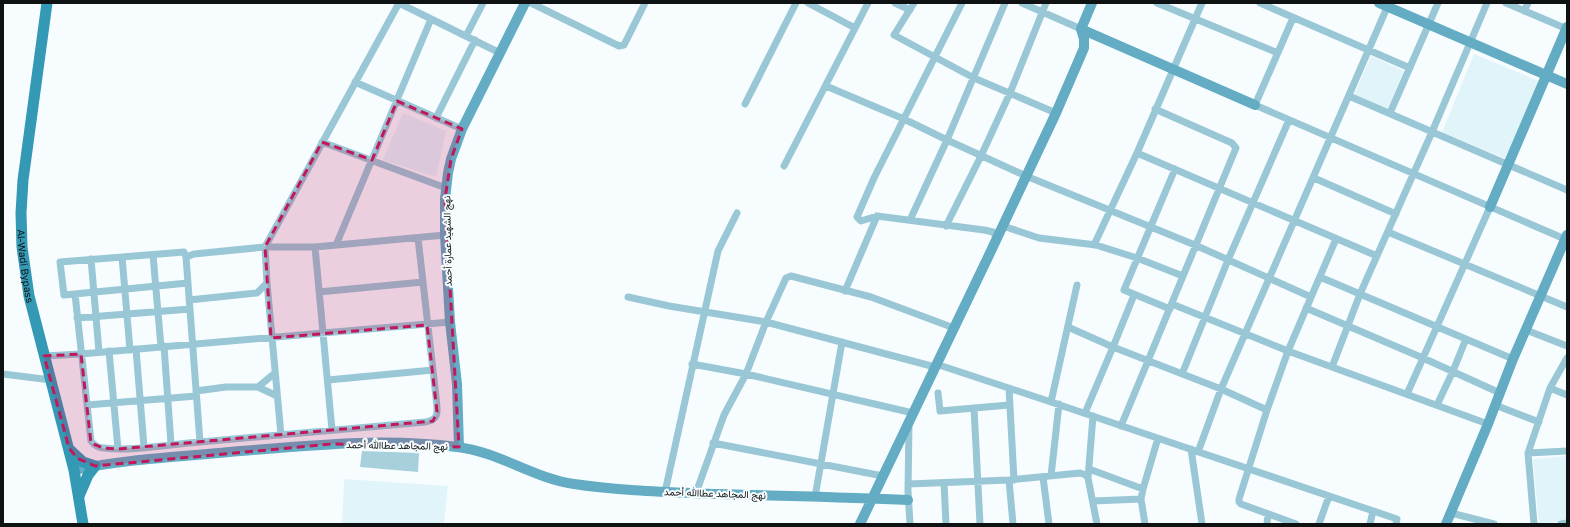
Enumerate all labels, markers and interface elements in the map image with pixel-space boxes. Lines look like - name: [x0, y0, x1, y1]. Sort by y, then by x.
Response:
- street label: نهج الشهيد عمارة أحمد: [440, 195, 455, 286]
- street label: Al-Wadi Bypass: [15, 229, 37, 304]
- street label: نهج المجاهد عطاالله أحمد: [346, 438, 448, 453]
- street label: نهج المجاهد عطاالله أحمد: [664, 485, 766, 502]

